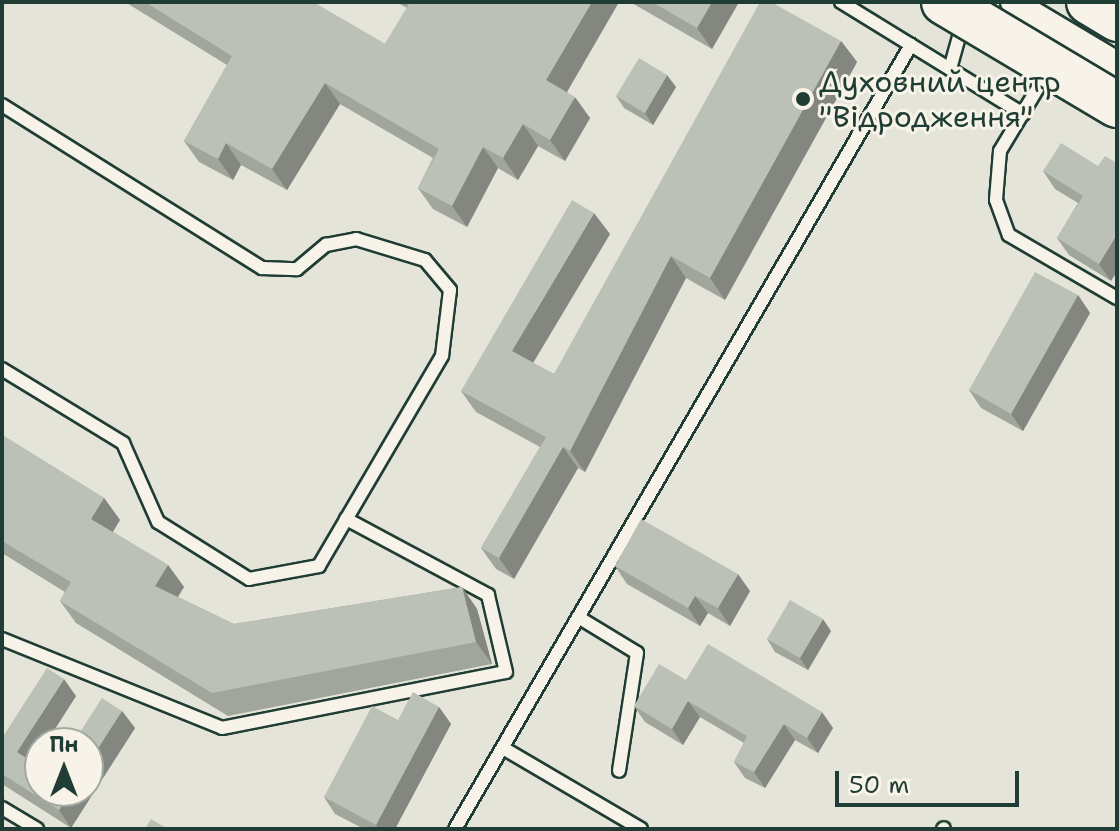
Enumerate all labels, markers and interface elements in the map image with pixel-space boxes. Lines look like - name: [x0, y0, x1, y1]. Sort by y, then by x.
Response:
- place label: Духовний центр "Відродження": [819, 64, 1061, 134]
- marker: Духовний центр "Відродження": [794, 90, 812, 108]
- north arrow: [24, 727, 104, 807]
- text: Пн: [49, 730, 79, 759]
- scale bar: [839, 755, 1023, 805]
- text: 50 m: [849, 769, 909, 801]

